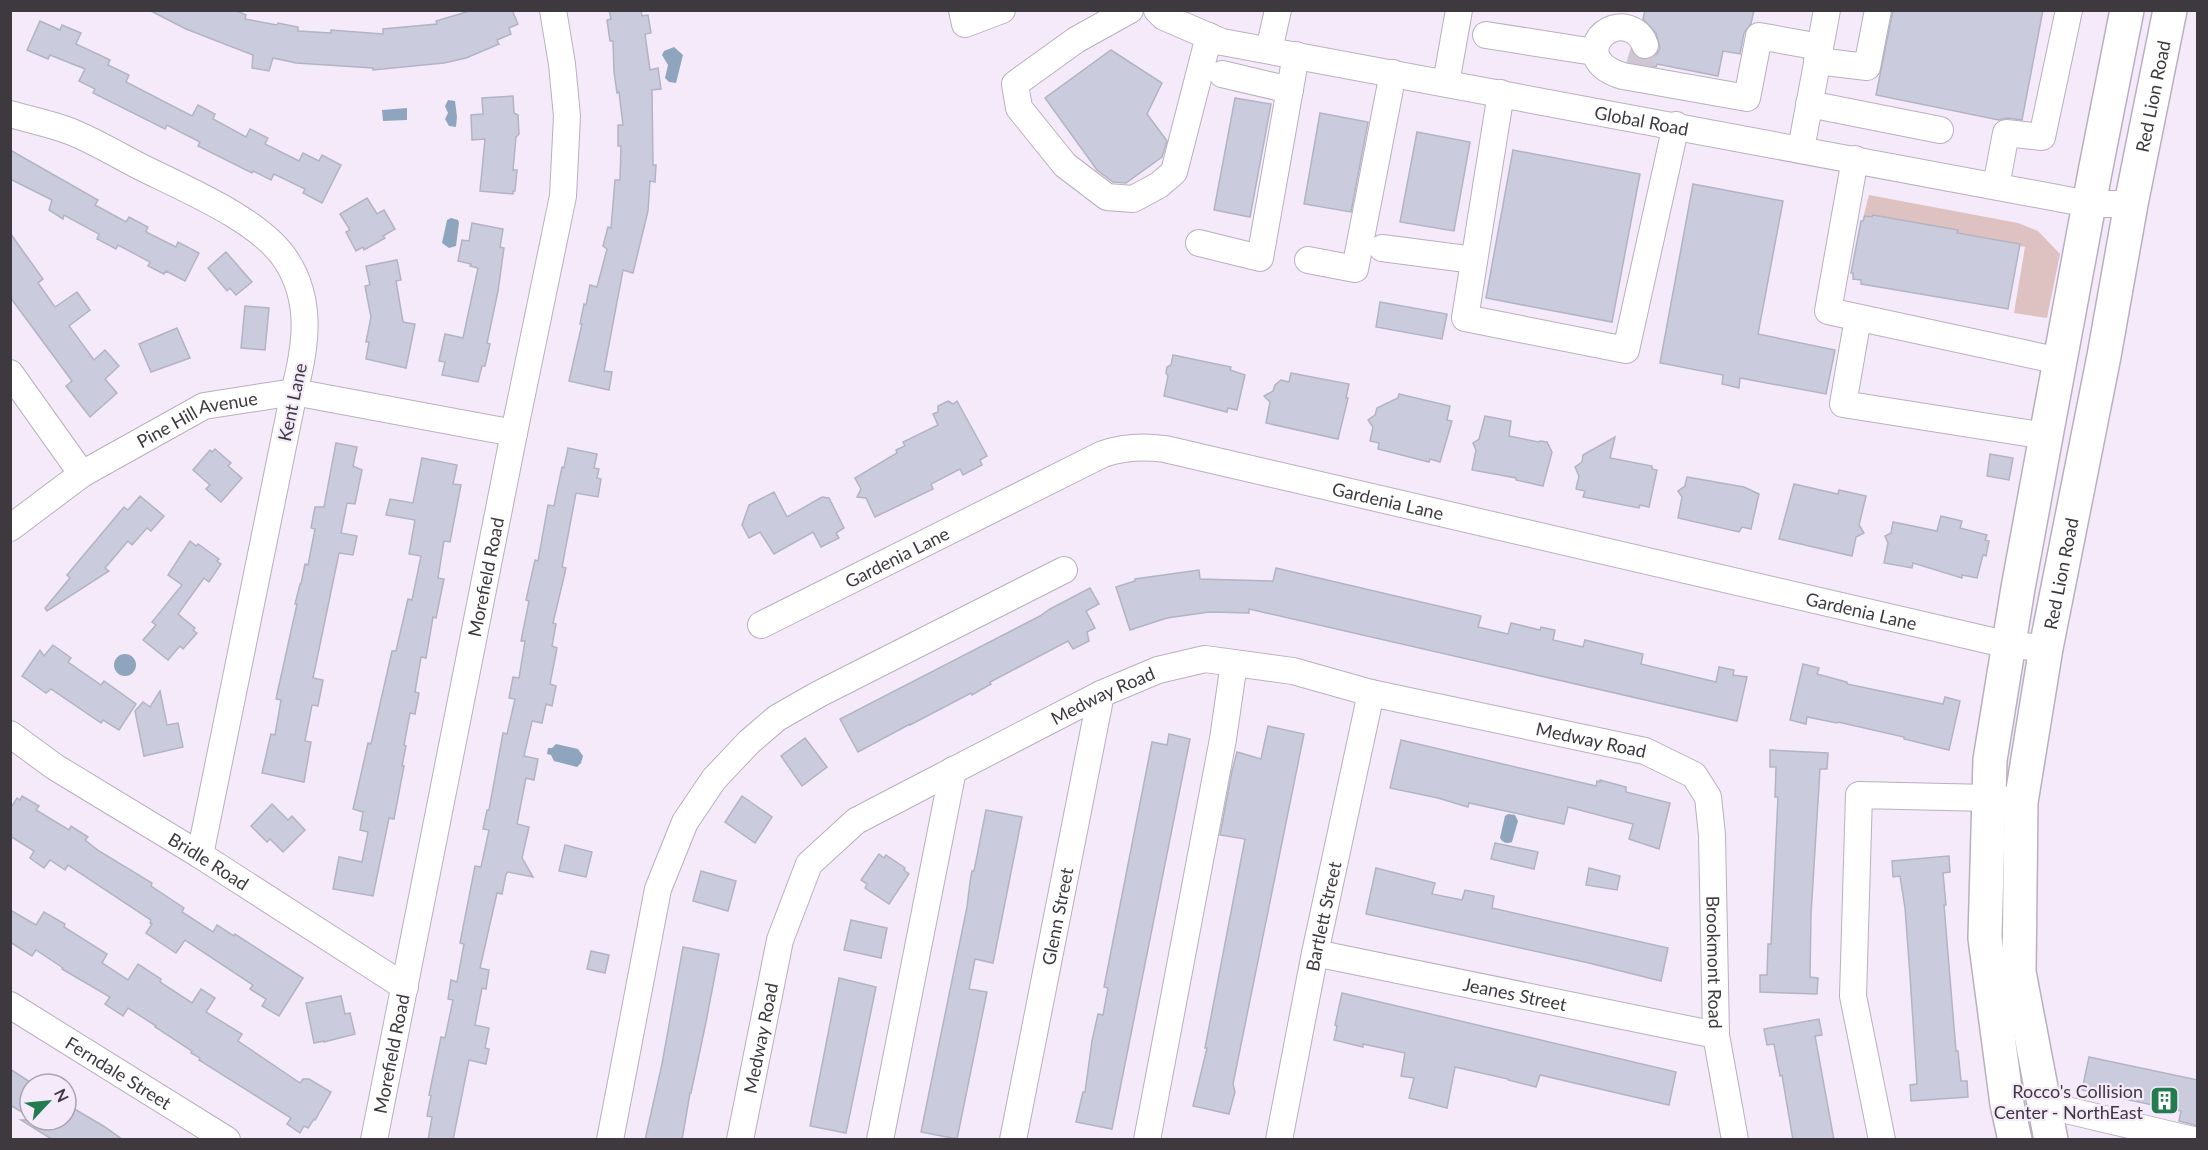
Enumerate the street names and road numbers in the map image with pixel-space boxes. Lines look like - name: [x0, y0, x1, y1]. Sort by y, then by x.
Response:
- street label: Red Lion Road: [2131, 39, 2175, 154]
- street label: Global Road: [1593, 101, 1691, 140]
- street label: Kent Lane: [273, 361, 311, 443]
- street label: Pine Hill Avenue: [133, 387, 259, 452]
- street label: Gardenia Lane: [1330, 477, 1446, 524]
- street label: Morefield Road: [463, 515, 508, 638]
- street label: Red Lion Road: [2039, 516, 2083, 631]
- street label: Gardenia Lane: [841, 522, 953, 592]
- street label: Gardenia Lane: [1804, 587, 1919, 634]
- street label: Medway Road: [1047, 662, 1158, 729]
- street label: Medway Road: [1534, 717, 1648, 762]
- street label: Bridle Road: [165, 828, 253, 895]
- street label: Bartlett Street: [1301, 859, 1346, 973]
- street label: Glenn Street: [1037, 865, 1078, 967]
- street label: Brookmont Road: [1702, 895, 1727, 1029]
- street label: Jeanes Street: [1461, 973, 1569, 1015]
- street label: Medway Road: [739, 981, 782, 1095]
- street label: Morefield Road: [369, 992, 414, 1115]
- street label: Ferndale Street: [62, 1031, 176, 1114]

